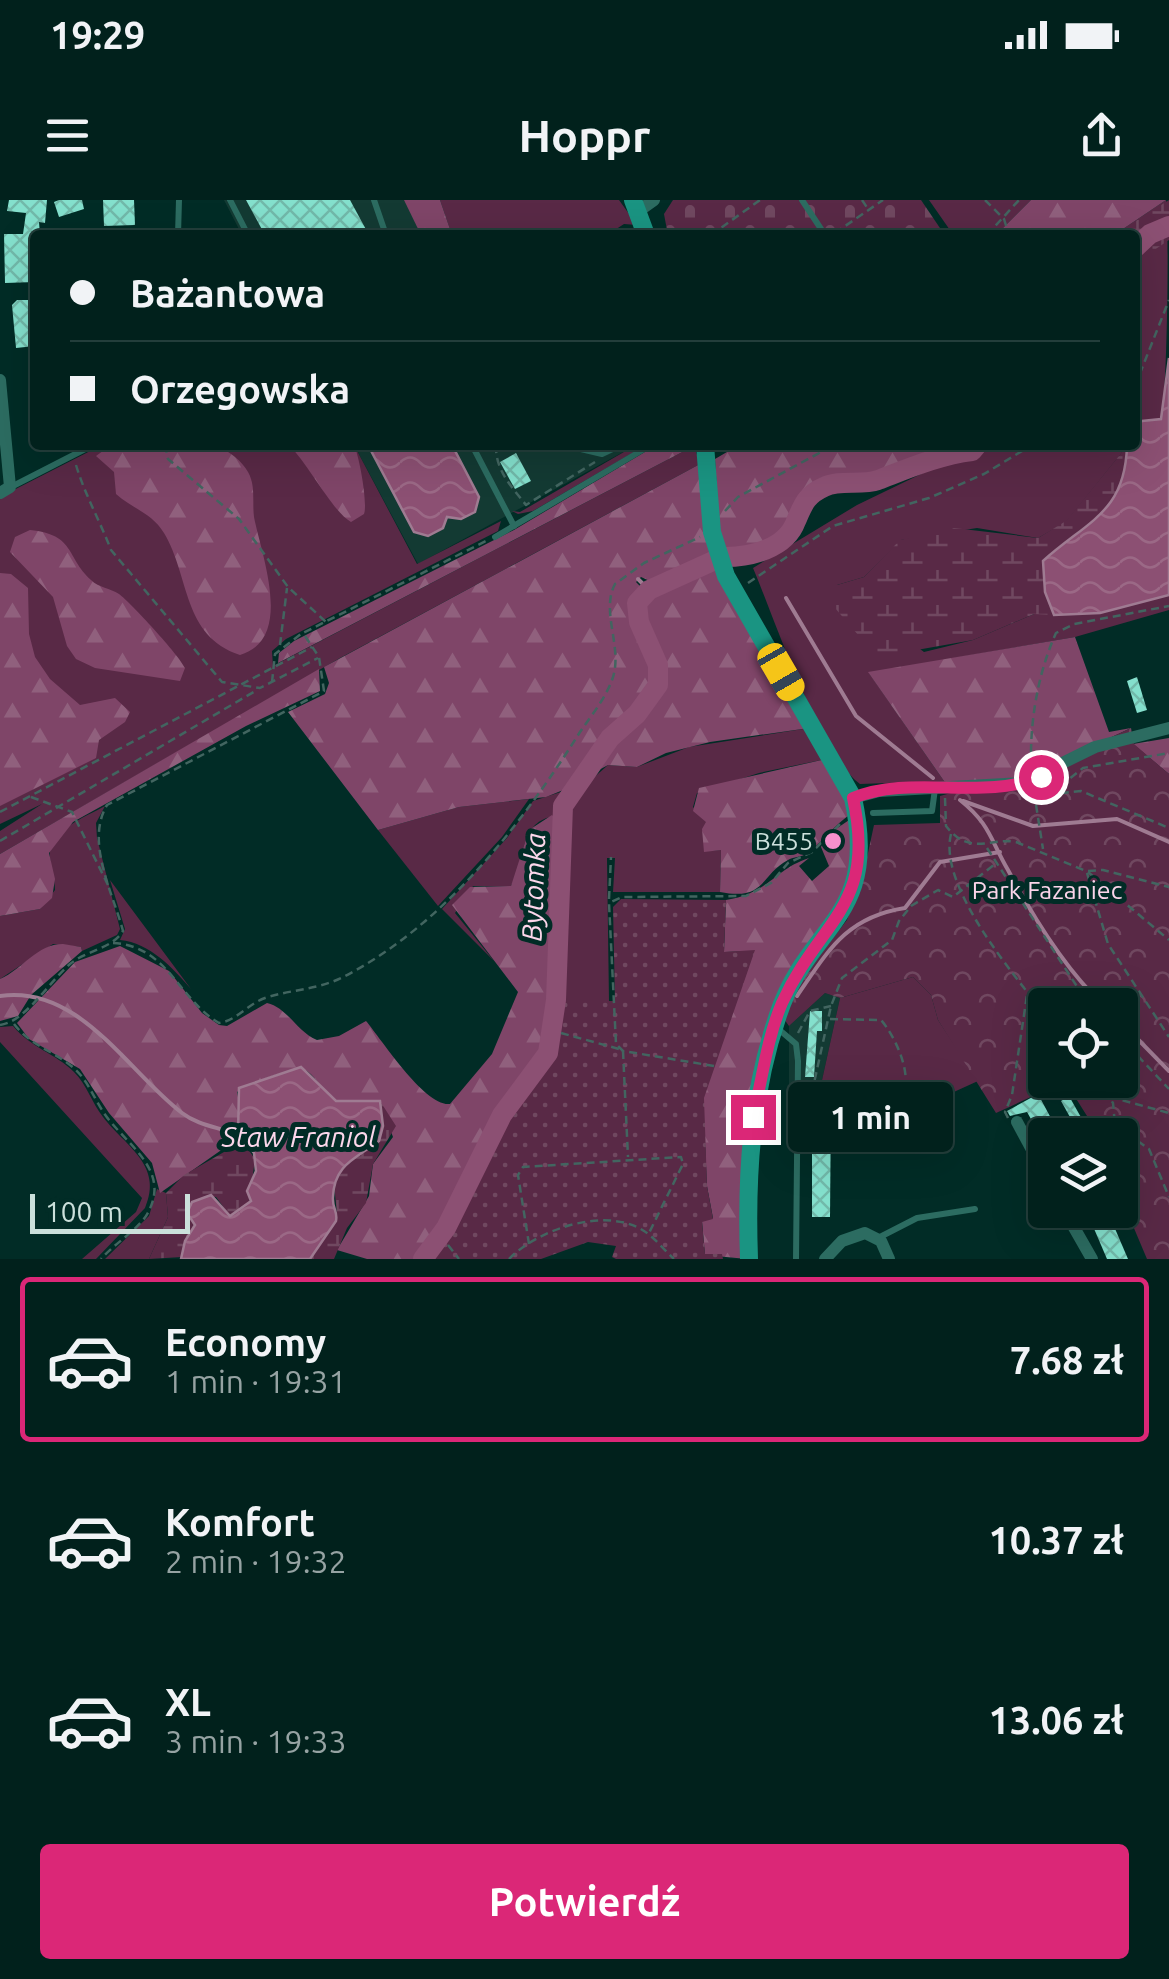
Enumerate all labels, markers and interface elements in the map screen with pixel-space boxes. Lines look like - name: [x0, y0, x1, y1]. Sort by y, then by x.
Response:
- text: 19:29: [50, 14, 145, 56]
- icon: menu: [40, 108, 95, 163]
- icon: share: [1074, 108, 1129, 163]
- text: Hoppr: [518, 110, 651, 161]
- text: Bażantowa: [130, 272, 325, 314]
- text: Orzegowska: [130, 368, 350, 410]
- car: [753, 639, 809, 705]
- route start: [1019, 755, 1064, 800]
- place label: B455: [755, 827, 813, 855]
- marker: B455: [822, 830, 844, 852]
- water label: Bytomka: [516, 832, 550, 942]
- park label: Park Fazaniec: [972, 876, 1123, 904]
- map controls: [1028, 988, 1138, 1228]
- button: locate: [1028, 988, 1138, 1098]
- callout: 1 min: [788, 1082, 953, 1152]
- route end: [731, 1095, 776, 1140]
- text: 1 min: [830, 1099, 911, 1135]
- button: layers: [1028, 1118, 1138, 1228]
- water label: Staw Franiol: [221, 1121, 376, 1152]
- scale bar: [30, 1189, 190, 1234]
- text: 100 m: [45, 1196, 123, 1227]
- icon: car: [45, 1315, 135, 1405]
- text: Economy: [165, 1321, 326, 1363]
- text: 7.68 zł: [1010, 1339, 1124, 1381]
- text: 1 min · 19:31: [165, 1363, 347, 1399]
- icon: car: [45, 1495, 135, 1585]
- text: Komfort: [165, 1501, 315, 1543]
- text: 10.37 zł: [988, 1519, 1124, 1561]
- text: 2 min · 19:32: [165, 1543, 347, 1579]
- icon: car: [45, 1675, 135, 1765]
- text: XL: [165, 1681, 211, 1723]
- text: 13.06 zł: [988, 1699, 1124, 1741]
- text: 3 min · 19:33: [165, 1723, 347, 1759]
- button: Potwierdź: [40, 1844, 1129, 1959]

